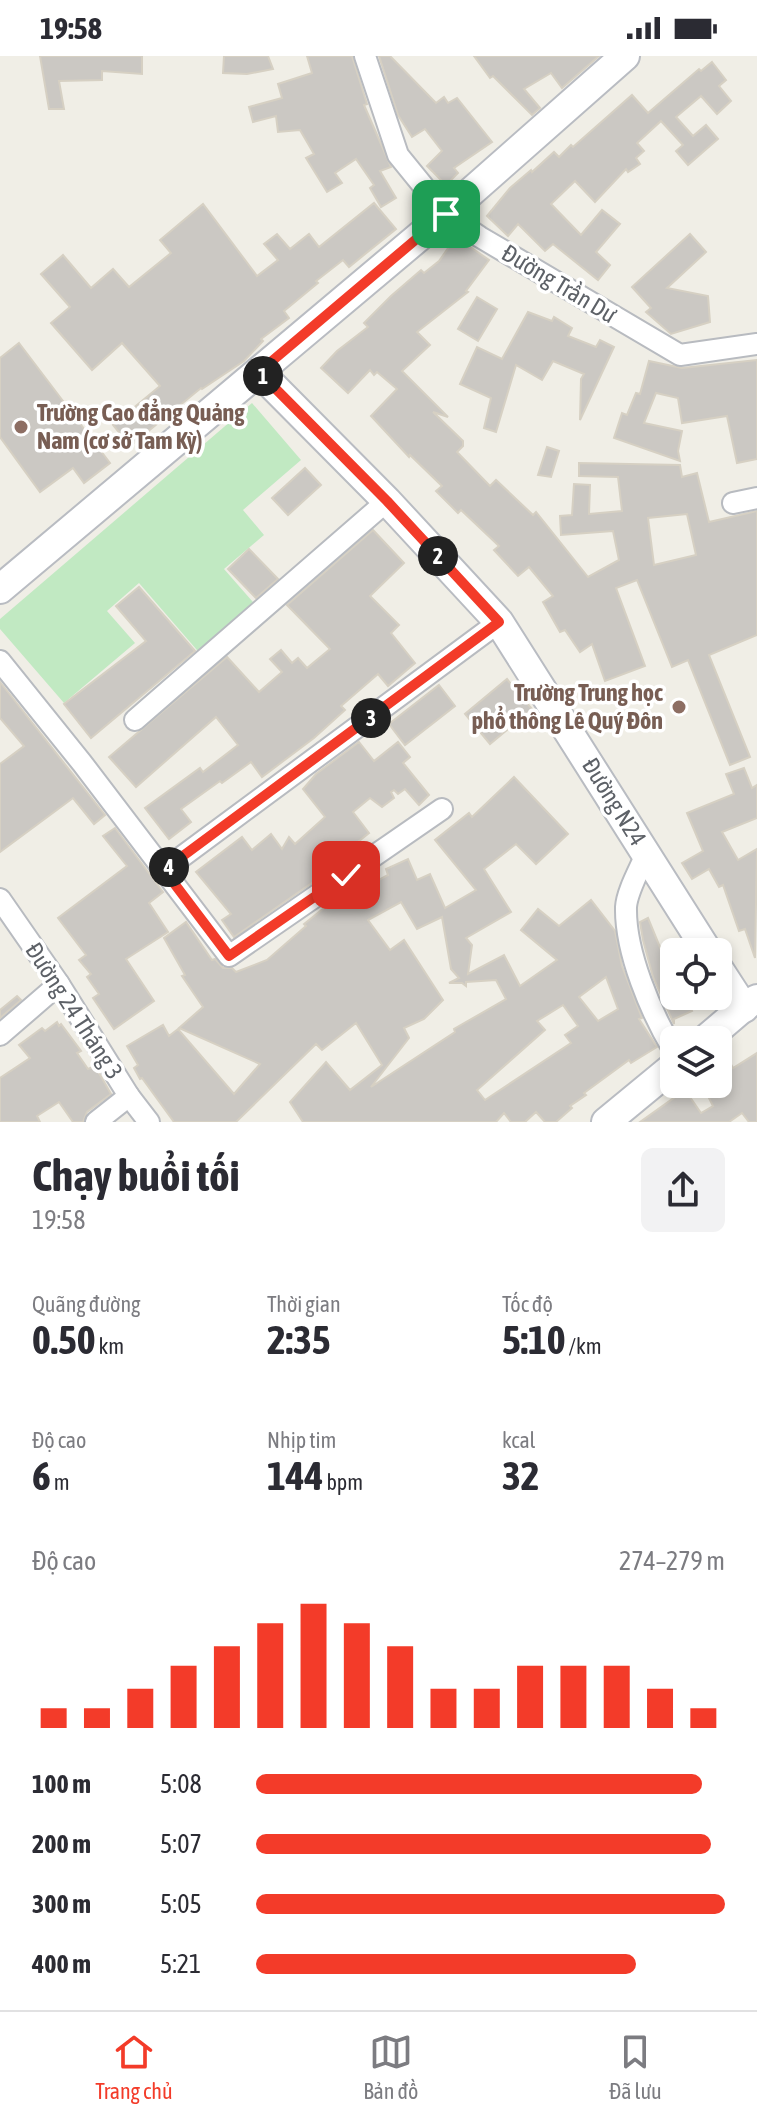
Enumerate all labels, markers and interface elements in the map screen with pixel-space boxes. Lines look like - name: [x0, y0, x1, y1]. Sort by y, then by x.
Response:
- text: 19:58: [40, 11, 102, 45]
- pin: [412, 180, 480, 248]
- icon: arrive: [424, 192, 468, 236]
- street label: Đường Trần Dư: [497, 239, 622, 328]
- pin: 1: [243, 356, 283, 396]
- text: 1: [258, 363, 268, 389]
- place label: Trường Cao đẳng Quảng Nam (cơ sở Tam Kỳ): [37, 398, 245, 454]
- marker: Trường Cao đẳng Quảng Nam (cơ sở Tam Kỳ): [12, 418, 30, 436]
- pin: 2: [418, 536, 458, 576]
- text: 2: [433, 543, 443, 569]
- place label: Trường Trung học phổ thông Lê Quý Đôn: [472, 679, 663, 734]
- pin: 3: [351, 698, 391, 738]
- marker: Trường Trung học phổ thông Lê Quý Đôn: [670, 698, 688, 716]
- text: 3: [366, 705, 376, 731]
- street label: Đường N24: [577, 753, 652, 851]
- pin: [312, 841, 380, 909]
- pin: 4: [149, 847, 189, 887]
- icon: check: [324, 853, 368, 897]
- text: 4: [164, 854, 174, 880]
- street label: Đường 24 Tháng 3: [20, 938, 128, 1084]
- map controls: [660, 938, 732, 1098]
- button: locate: [660, 938, 732, 1010]
- button: layers: [660, 1026, 732, 1098]
- button: share: [641, 1148, 725, 1232]
- text: Chạy buổi tối: [32, 1150, 240, 1200]
- text: 19:58: [32, 1205, 86, 1235]
- text: Quãng đường: [32, 1291, 141, 1317]
- text: Thời gian: [267, 1291, 341, 1317]
- text: Tốc độ: [502, 1291, 553, 1317]
- text: 0.50: [32, 1317, 96, 1362]
- text: 2:35: [267, 1317, 331, 1362]
- text: 5:10: [502, 1317, 566, 1362]
- text: km: [96, 1333, 124, 1359]
- text: /km: [566, 1333, 602, 1359]
- text: Độ cao: [32, 1427, 86, 1453]
- text: Nhịp tim: [267, 1427, 336, 1453]
- text: kcal: [502, 1427, 535, 1453]
- text: 6: [32, 1453, 51, 1498]
- text: 144: [267, 1453, 323, 1498]
- text: 32: [502, 1453, 540, 1498]
- text: m: [51, 1469, 70, 1495]
- text: bpm: [323, 1469, 363, 1495]
- text: Độ cao: [32, 1546, 96, 1576]
- text: 274–279 m: [619, 1546, 725, 1576]
- text: 100 m: [32, 1769, 91, 1799]
- text: 5:08: [160, 1769, 202, 1799]
- text: 200 m: [32, 1829, 91, 1859]
- text: 5:07: [160, 1829, 202, 1859]
- text: 300 m: [32, 1889, 91, 1919]
- text: 5:05: [160, 1889, 202, 1919]
- text: 400 m: [32, 1949, 91, 1979]
- text: 5:21: [160, 1949, 201, 1979]
- tab: Trang chủ: [95, 2030, 173, 2104]
- tab: Bản đồ: [363, 2030, 418, 2104]
- tab: Đã lưu: [609, 2030, 662, 2104]

